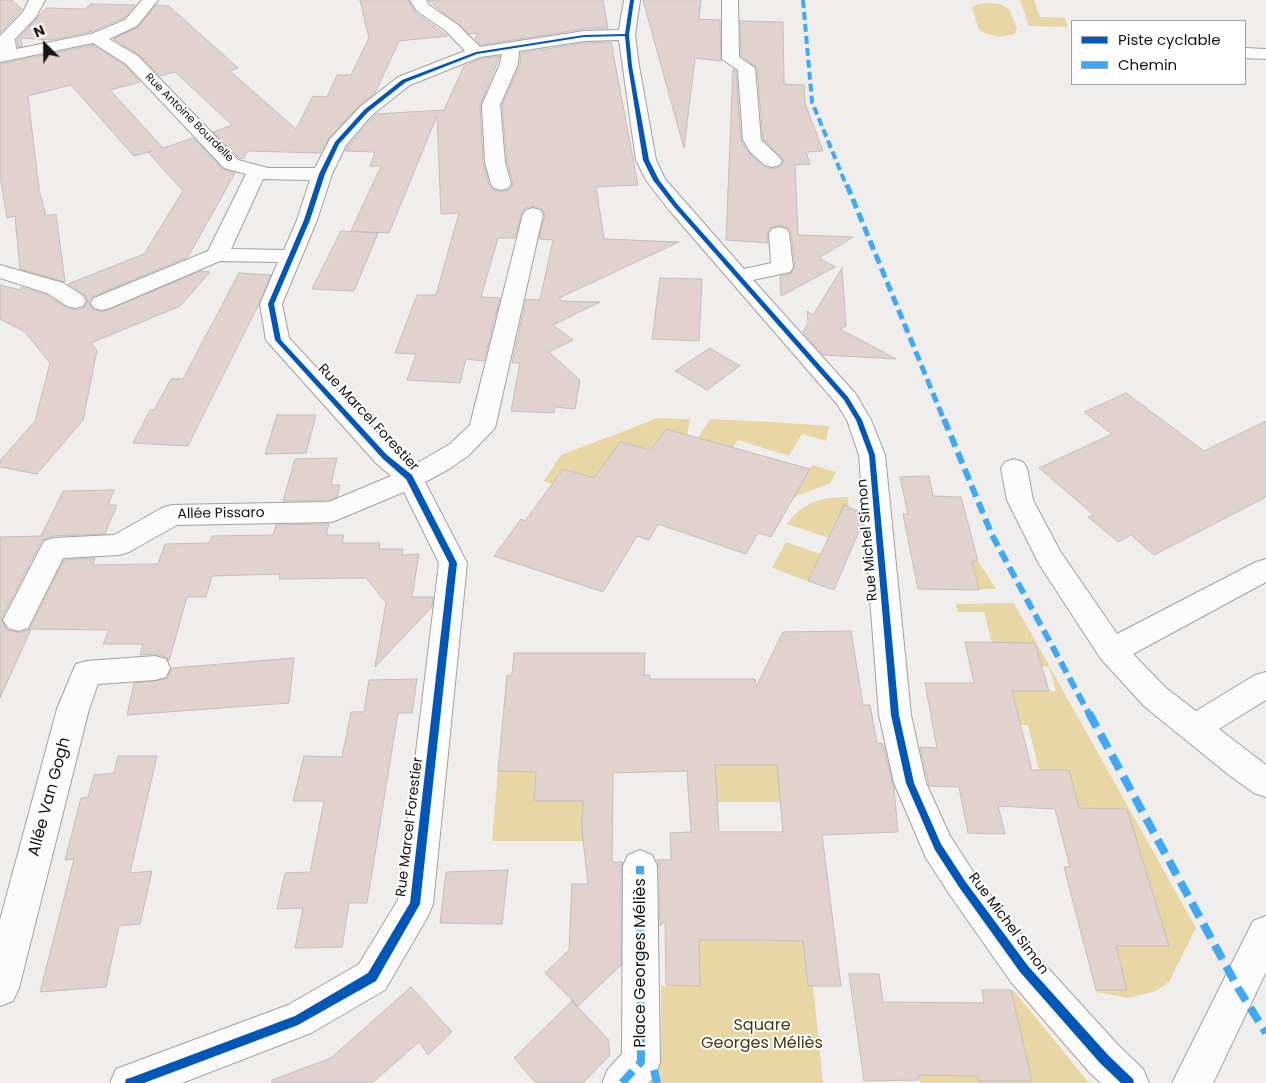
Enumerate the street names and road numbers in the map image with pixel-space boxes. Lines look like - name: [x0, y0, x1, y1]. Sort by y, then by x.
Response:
- street label: Rue Antoine Bourdelle: [142, 71, 236, 165]
- street label: Rue Marcel Forestier: [314, 361, 422, 475]
- street label: Rue Michel Simon: [854, 478, 882, 602]
- street label: Allée Pissaro: [177, 505, 265, 523]
- street label: Allée Van Gogh: [25, 735, 75, 859]
- street label: Rue Marcel Forestier: [393, 756, 427, 898]
- street label: Rue Michel Simon: [964, 870, 1052, 978]
- street label: Place Georges Méliès: [631, 878, 651, 1048]

